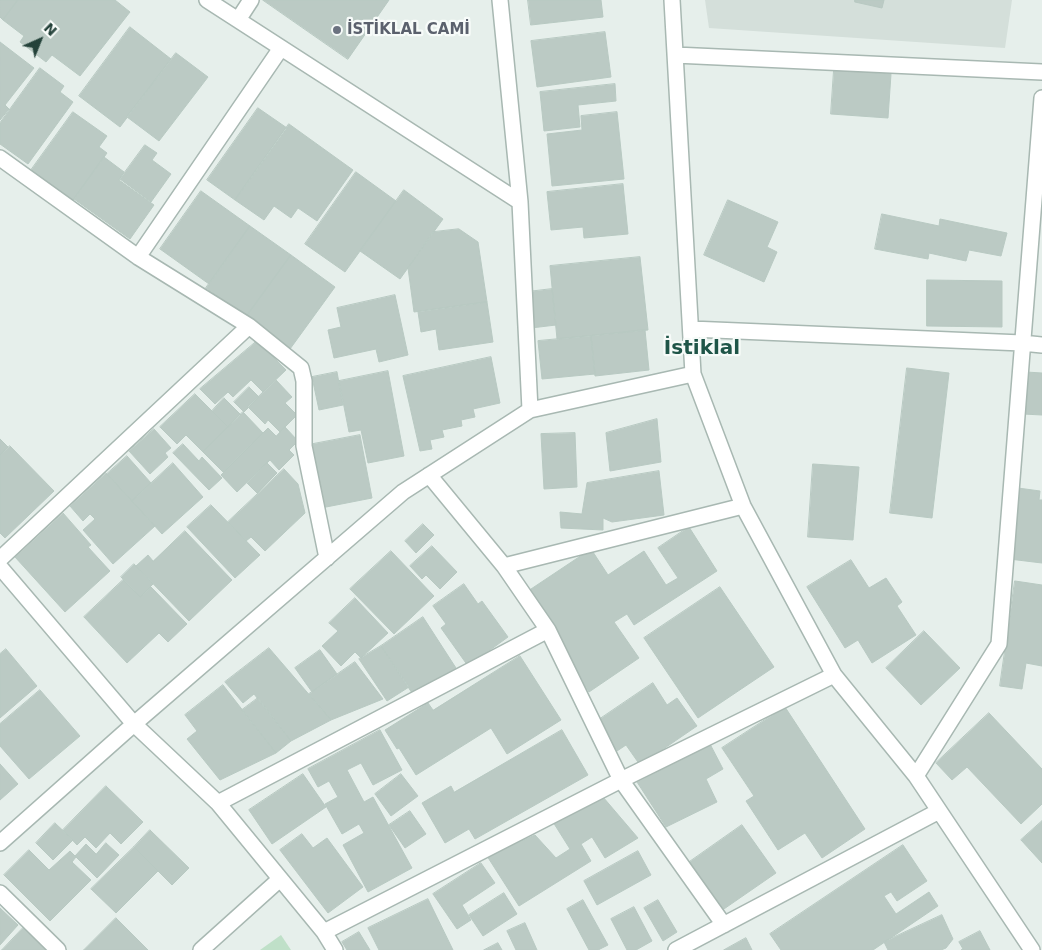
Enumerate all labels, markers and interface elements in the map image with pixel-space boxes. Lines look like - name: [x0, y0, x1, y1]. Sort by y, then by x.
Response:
- north arrow: [15, 15, 65, 65]
- text: N: [41, 19, 60, 39]
- place label: İSTİKLAL CAMİ: [347, 21, 470, 39]
- marker: İSTİKLAL CAMİ: [331, 24, 343, 36]
- district label: İstiklal: [664, 337, 740, 361]

